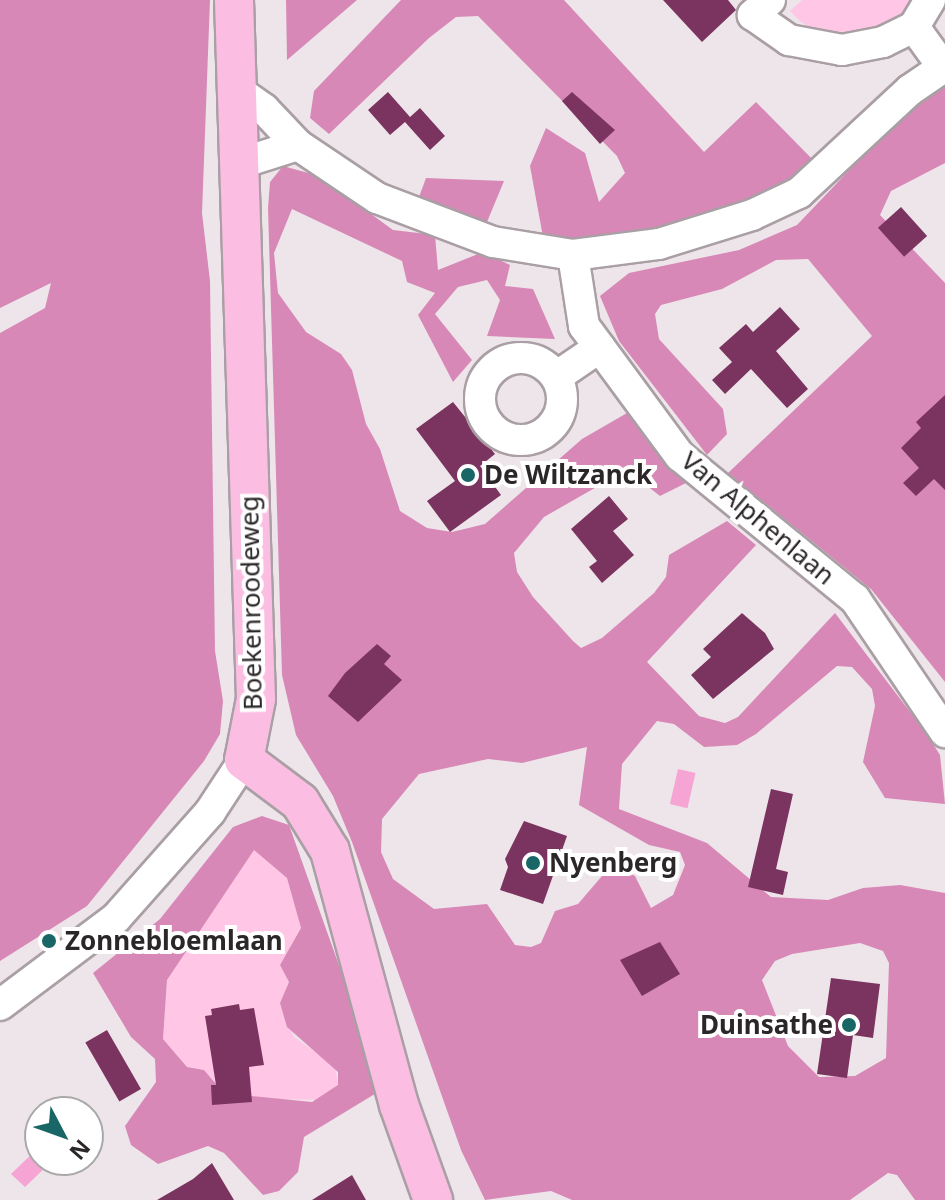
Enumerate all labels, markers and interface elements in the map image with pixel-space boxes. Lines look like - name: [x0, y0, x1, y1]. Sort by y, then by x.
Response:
- street label: Van Alphenlaan: [675, 445, 841, 591]
- place label: De Wiltzanck: [484, 459, 652, 491]
- marker: De Wiltzanck: [459, 466, 477, 484]
- street label: Boekenroodeweg: [234, 495, 268, 711]
- place label: Nyenberg: [549, 847, 677, 879]
- marker: Nyenberg: [524, 854, 542, 872]
- place label: Zonnebloemlaan: [65, 925, 283, 957]
- marker: Zonnebloemlaan: [40, 932, 58, 950]
- place label: Duinsathe: [700, 1009, 833, 1041]
- marker: Duinsathe: [840, 1016, 858, 1034]
- north arrow: [24, 1096, 104, 1176]
- text: N: [63, 1134, 98, 1167]

